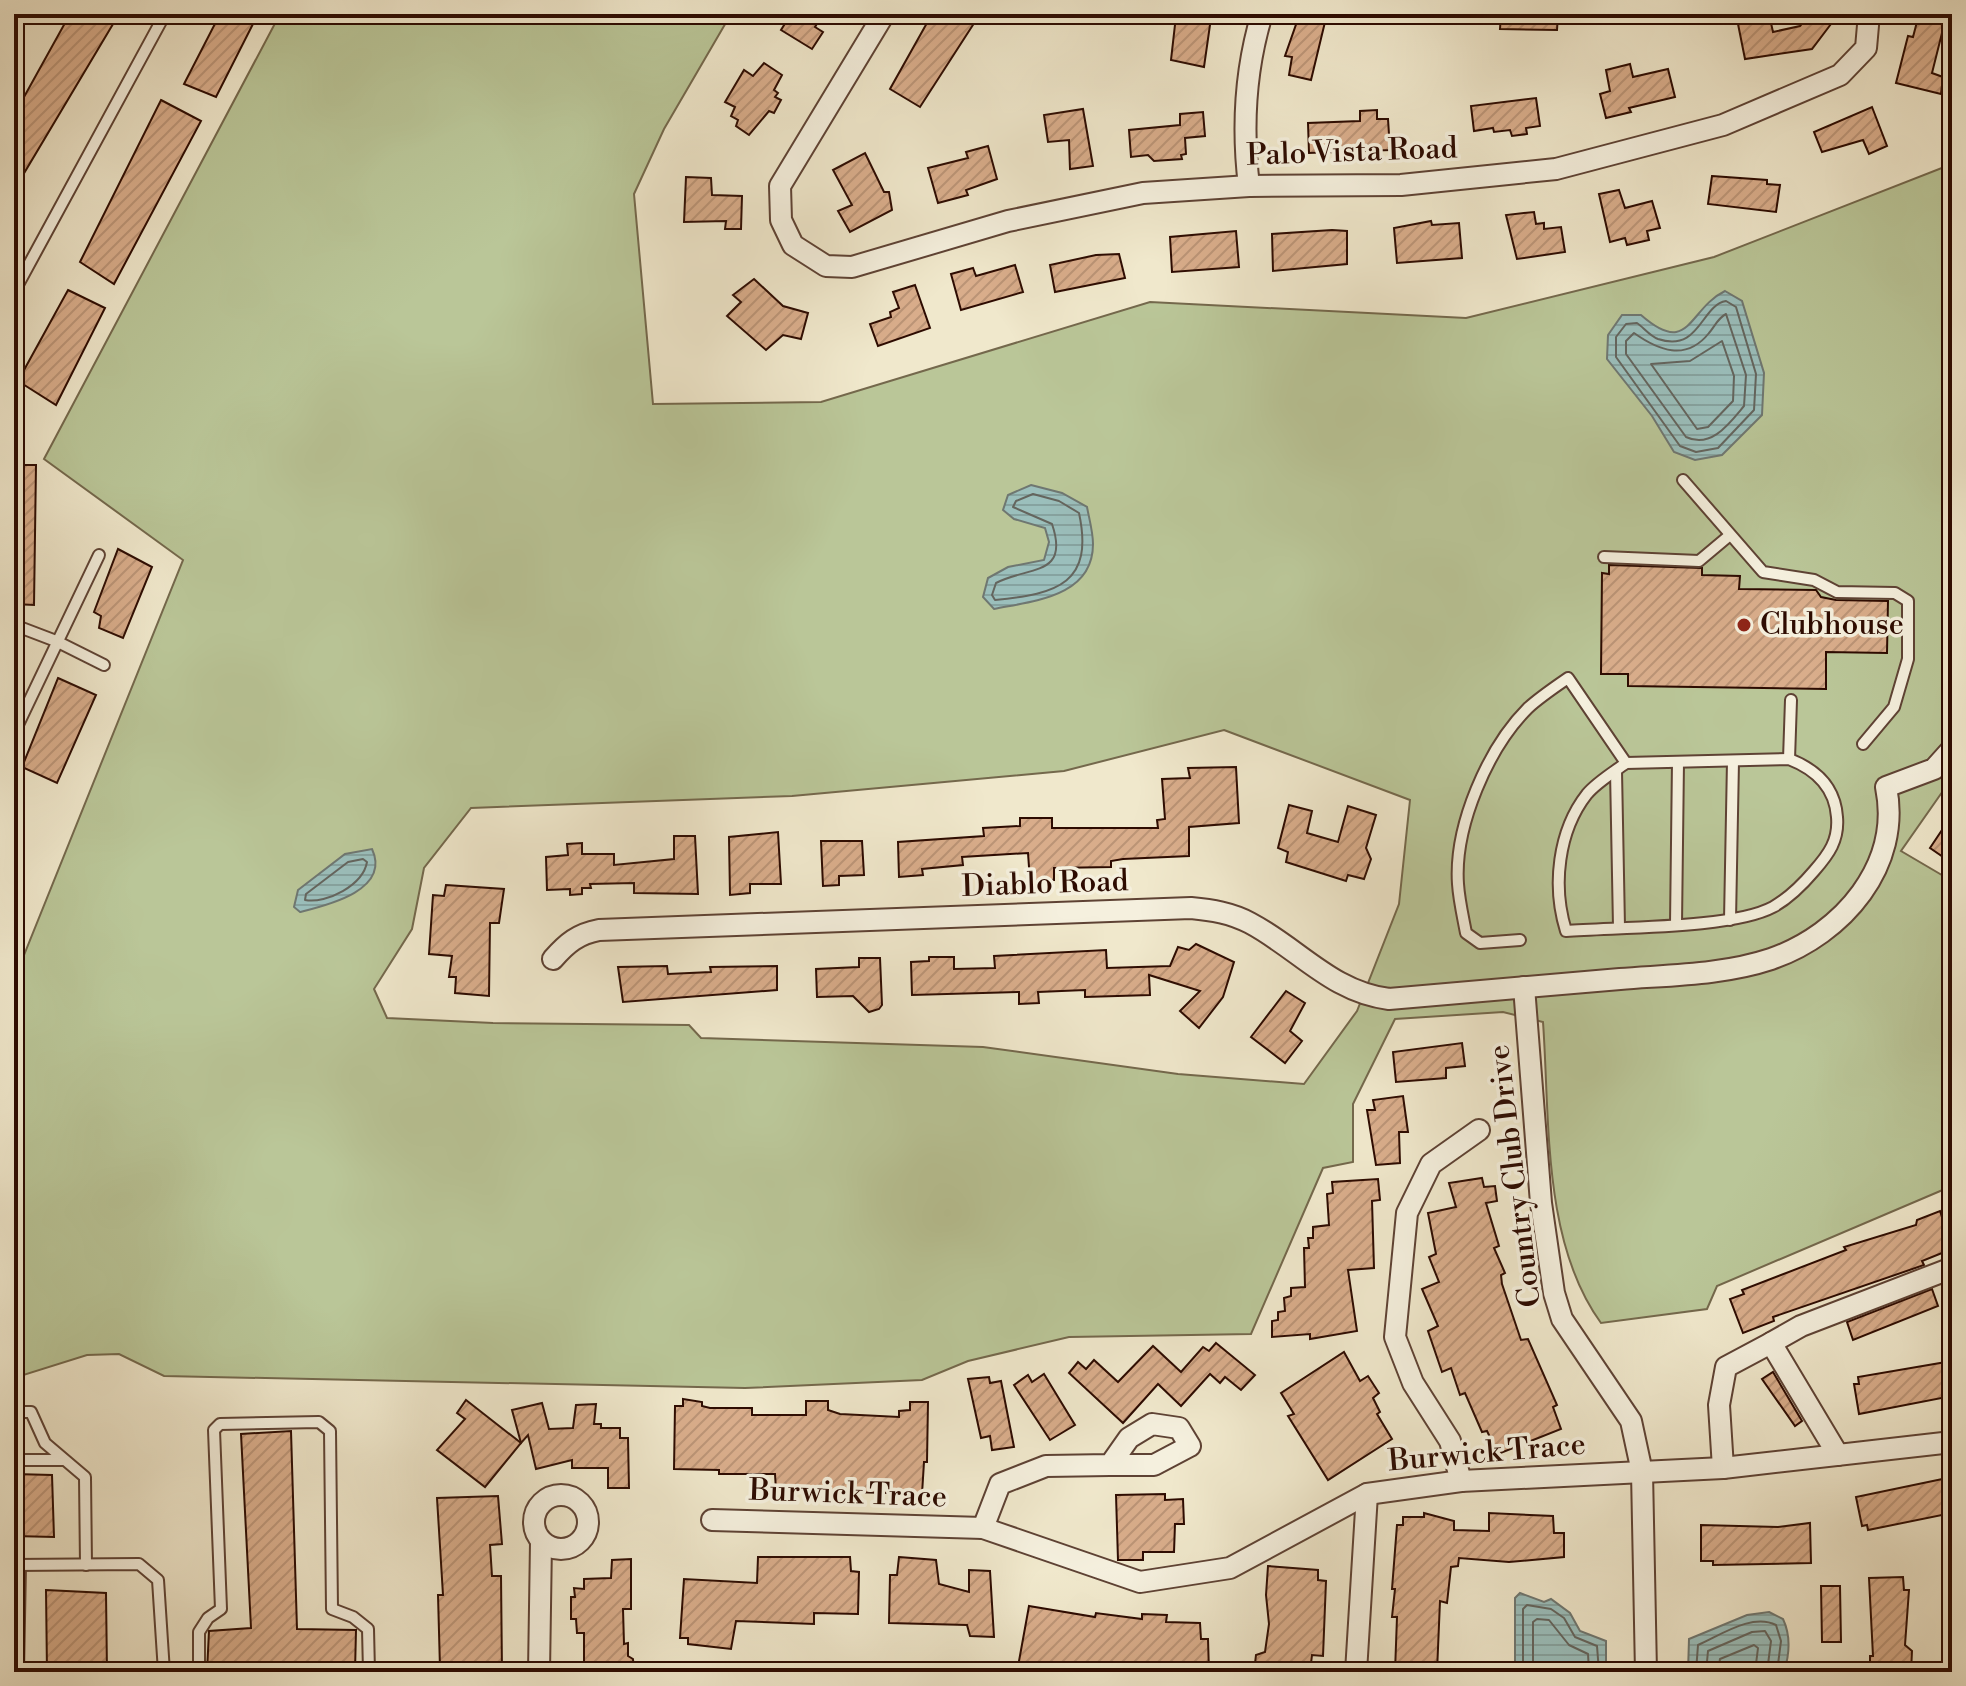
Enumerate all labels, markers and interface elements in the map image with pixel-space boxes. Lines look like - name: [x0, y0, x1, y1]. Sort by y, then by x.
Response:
- street label: Palo Vista Road: [1246, 129, 1458, 175]
- place label: Clubhouse: [1760, 606, 1904, 644]
- marker: Clubhouse: [1735, 616, 1753, 634]
- street label: Diablo Road: [961, 862, 1129, 906]
- street label: Country Club Drive: [1480, 1043, 1550, 1309]
- street label: Burwick Trace: [1386, 1425, 1587, 1481]
- street label: Burwick Trace: [747, 1472, 948, 1516]

